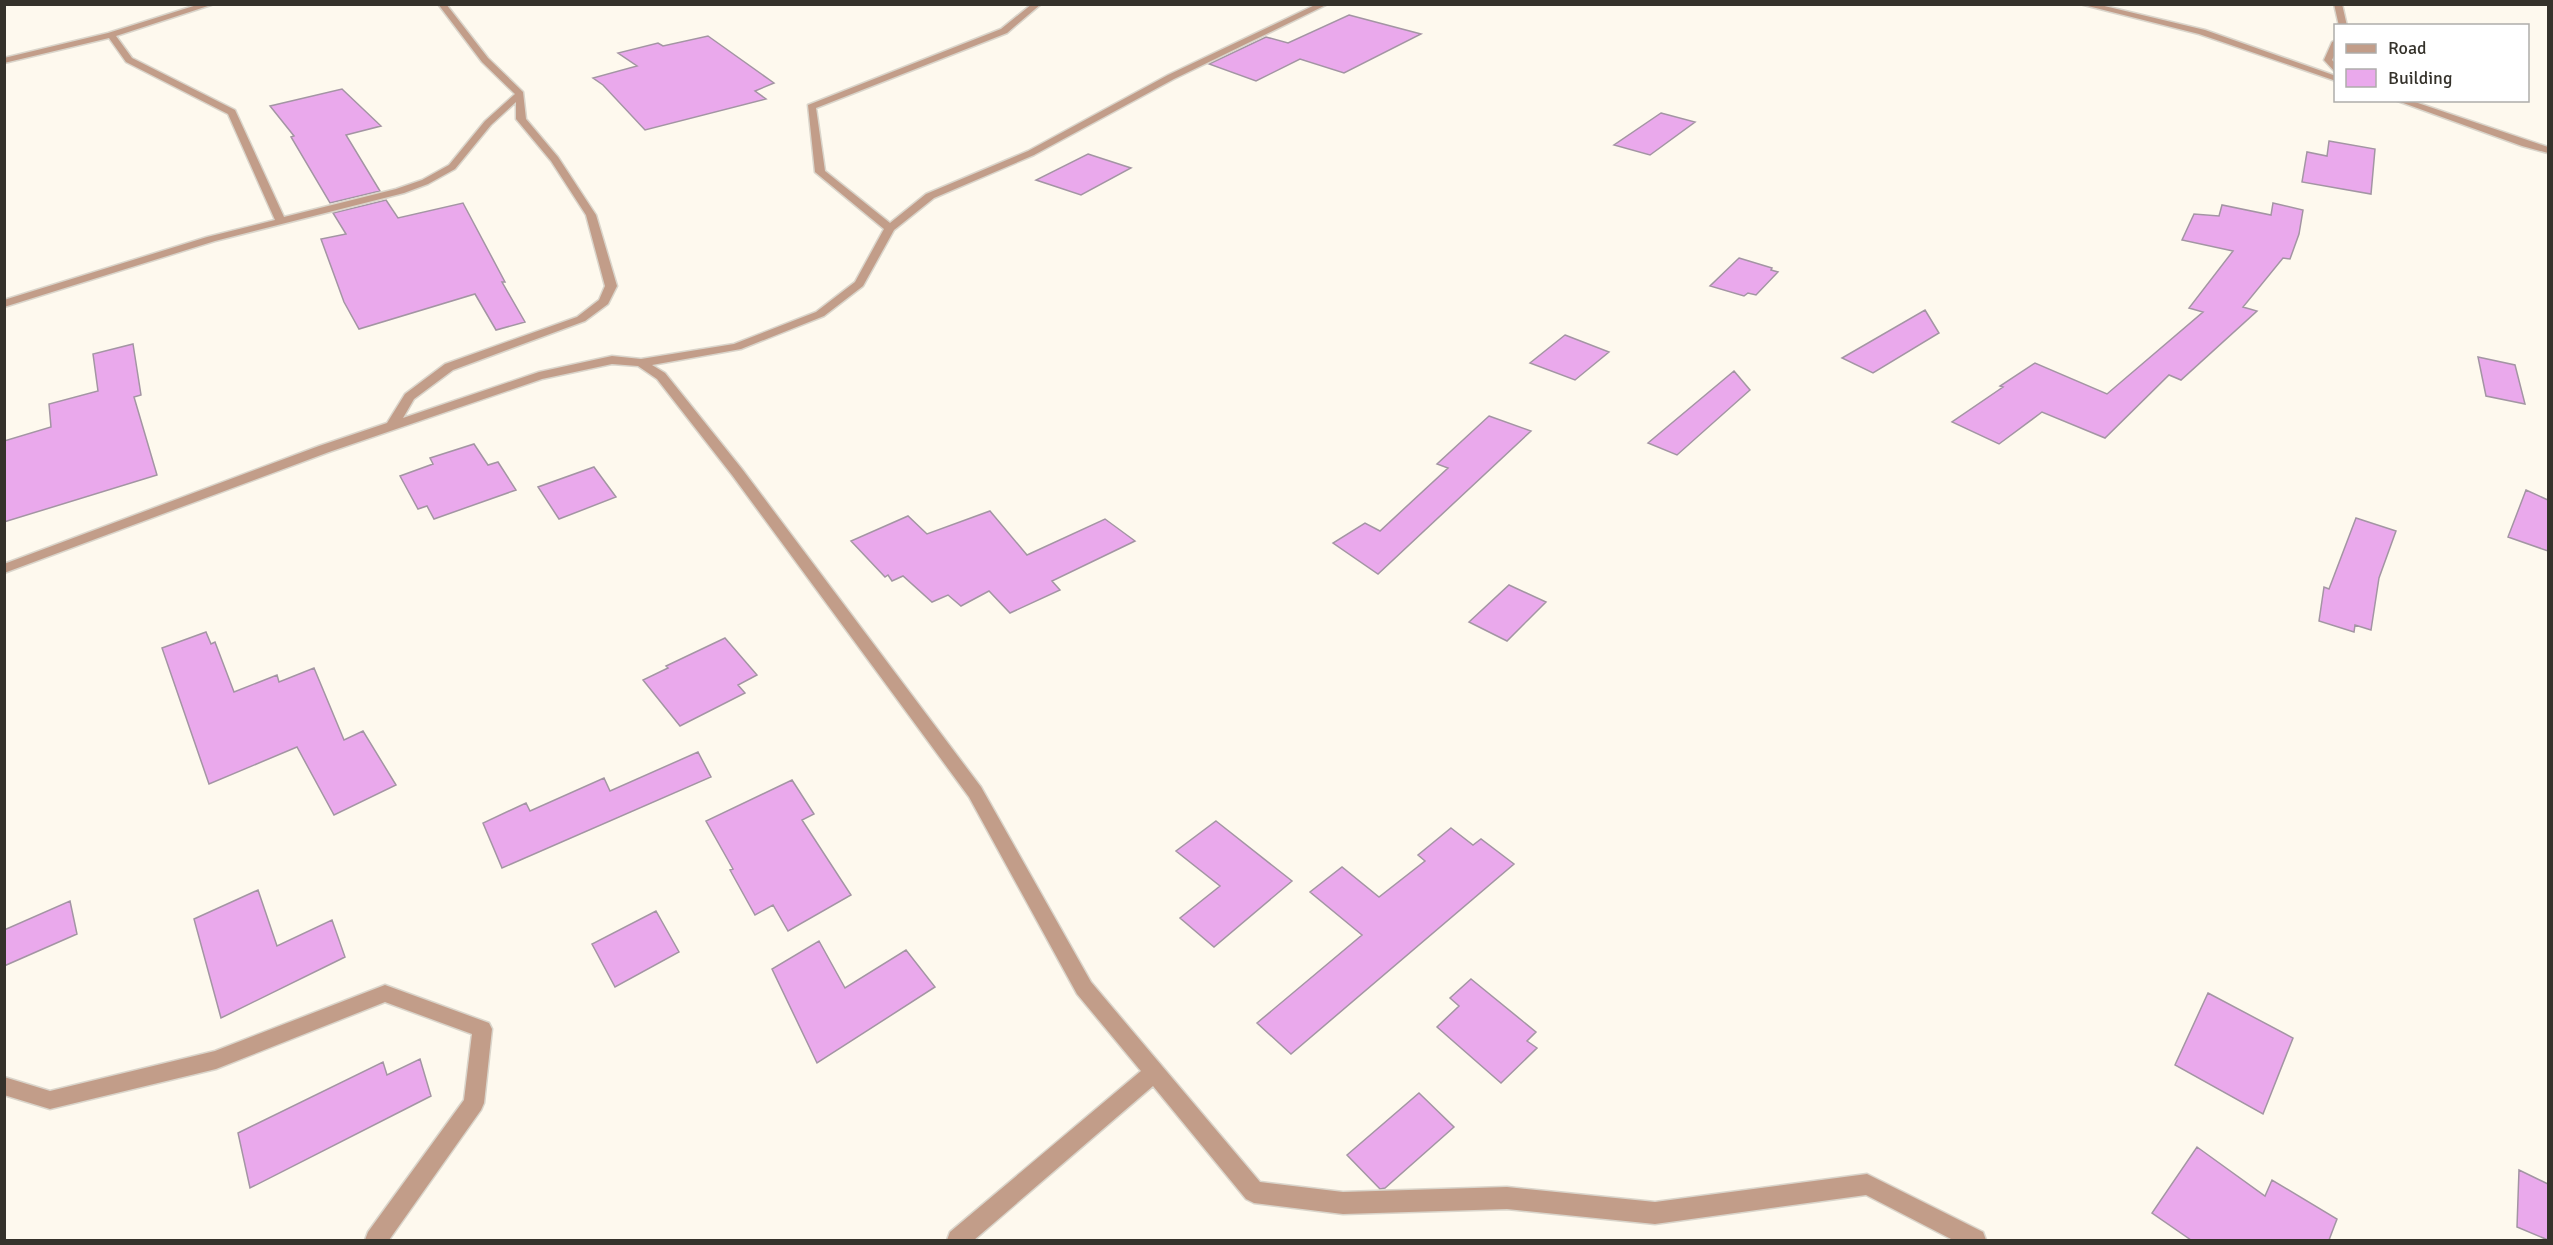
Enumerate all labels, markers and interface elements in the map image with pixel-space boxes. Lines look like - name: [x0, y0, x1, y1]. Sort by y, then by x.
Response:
- legend: [2334, 24, 2529, 102]
- text: Road: [2388, 37, 2427, 59]
- text: Building: [2388, 67, 2452, 89]

